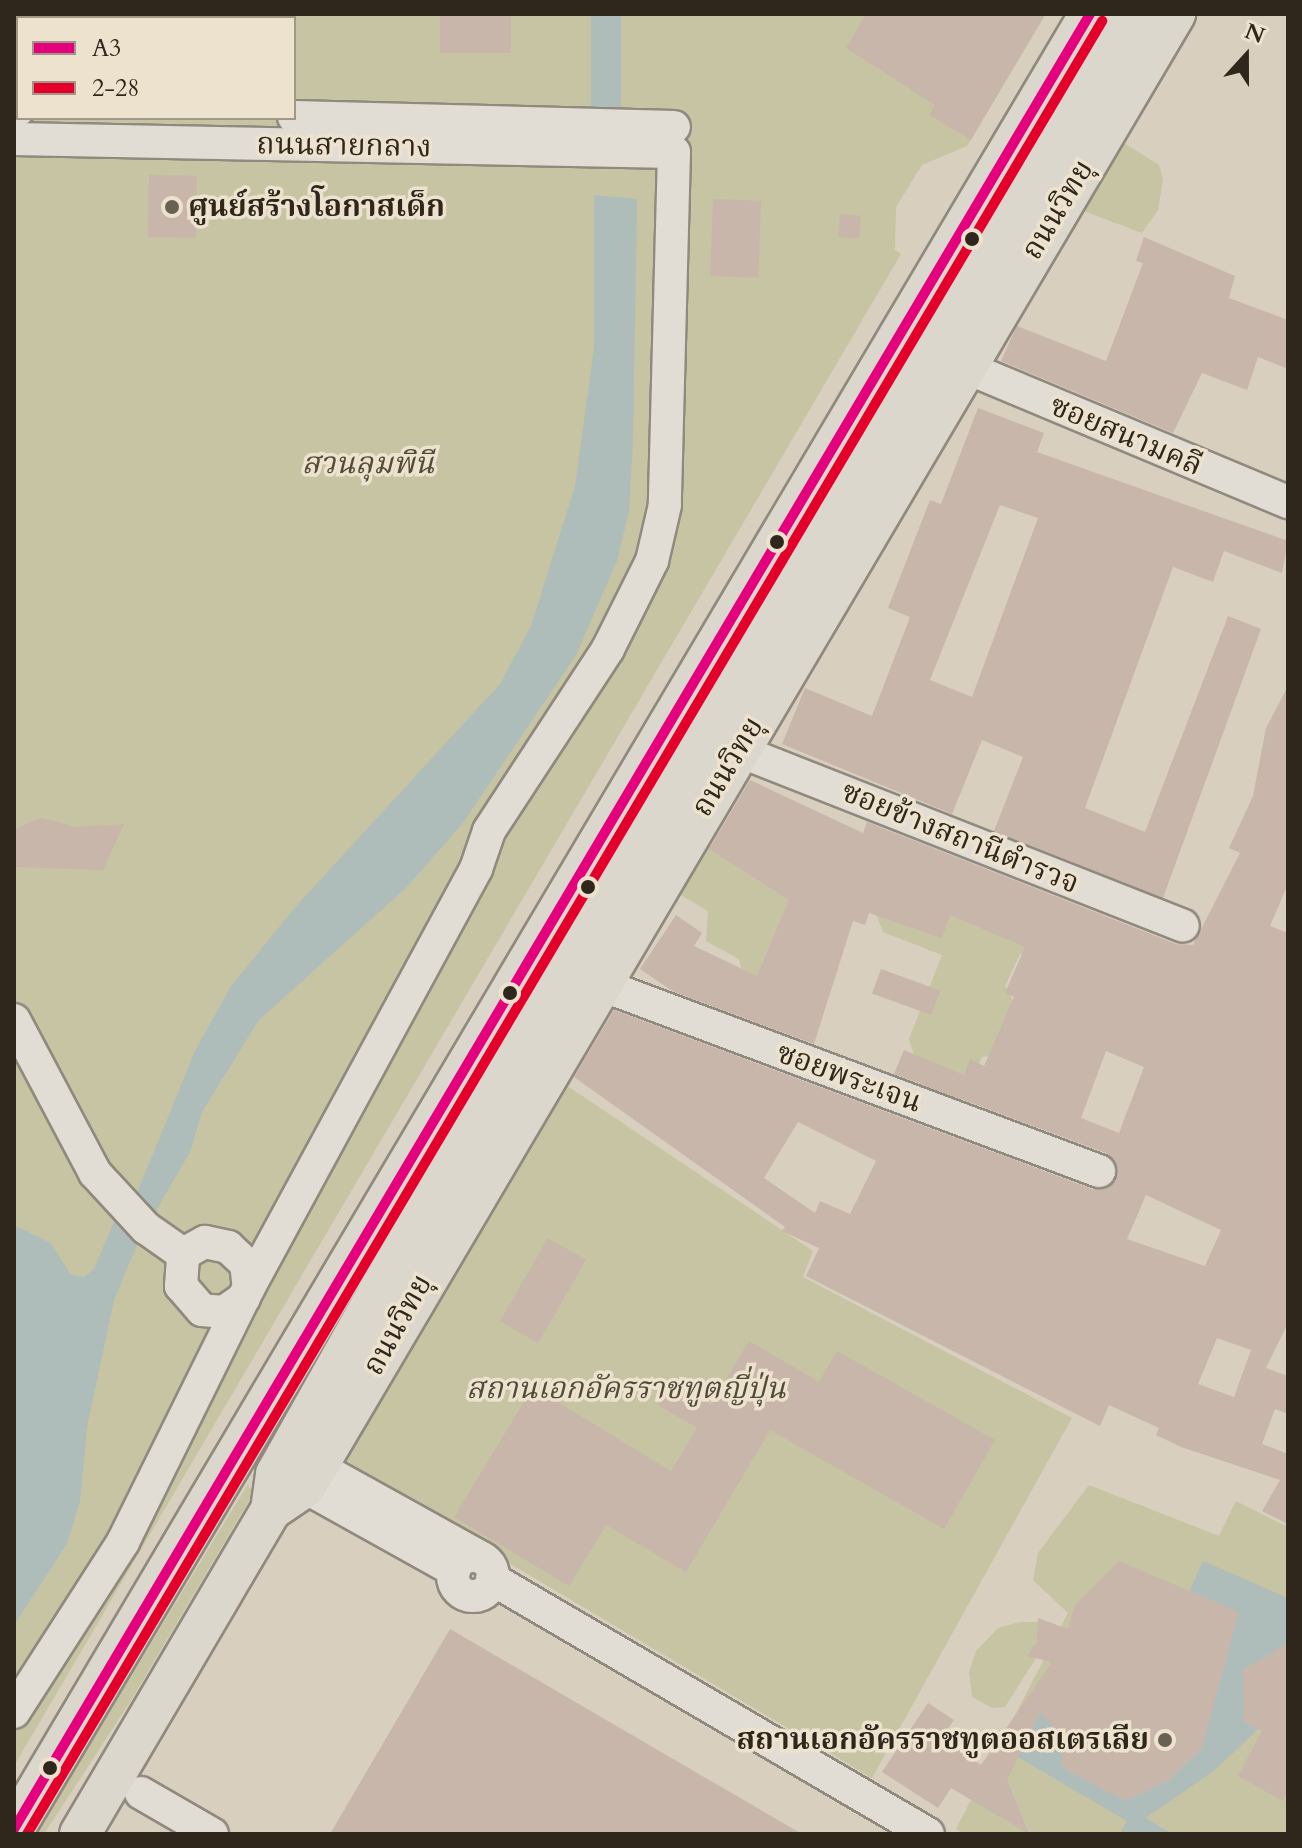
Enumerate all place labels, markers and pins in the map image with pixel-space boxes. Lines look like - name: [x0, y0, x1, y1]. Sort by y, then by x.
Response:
- place label: ศูนย์สร้างโอกาสเด็ก: [188, 189, 445, 225]
- marker: ศูนย์สร้างโอกาสเด็ก: [163, 198, 181, 216]
- unlabelled marker: [964, 231, 980, 247]
- unlabelled marker: [769, 534, 785, 550]
- unlabelled marker: [580, 879, 596, 895]
- unlabelled marker: [502, 985, 518, 1001]
- place label: สถานเอกอัครราชทูตออสเตรเลีย: [736, 1722, 1149, 1758]
- marker: สถานเอกอัครราชทูตออสเตรเลีย: [1156, 1731, 1174, 1749]
- unlabelled marker: [42, 1760, 58, 1776]

